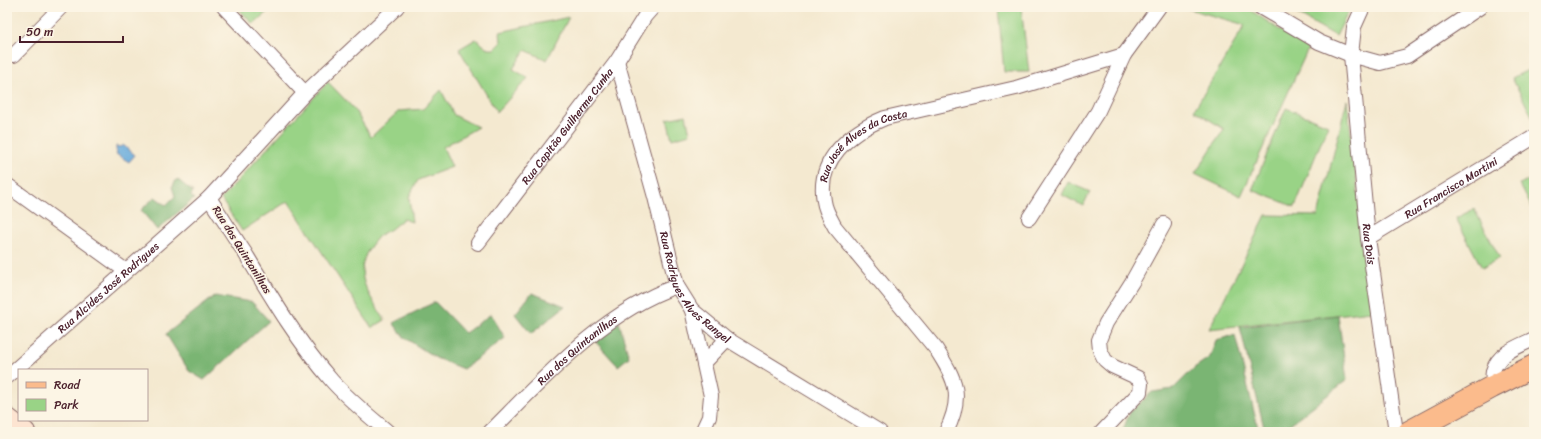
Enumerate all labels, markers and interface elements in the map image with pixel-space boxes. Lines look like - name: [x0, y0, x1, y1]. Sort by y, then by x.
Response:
- scale bar: [20, 18, 123, 44]
- text: 50 m: [26, 21, 53, 43]
- street label: Rua Capitão Guilherme Cunha: [516, 63, 618, 189]
- street label: Rua José Alves da Costa: [814, 104, 909, 184]
- street label: Rua Francisco Martini: [1400, 151, 1502, 223]
- street label: Rua dos Quintanilhas: [207, 202, 277, 299]
- street label: Rua Dois: [1357, 223, 1381, 267]
- street label: Rua Rodrigues Alves Rangel: [654, 229, 735, 349]
- street label: Rua Alcides José Rodrigues: [53, 237, 164, 338]
- street label: Rua dos Quintanilhas: [532, 309, 622, 390]
- legend: [18, 369, 148, 421]
- text: Road: [54, 374, 81, 396]
- text: Park: [54, 394, 79, 416]

